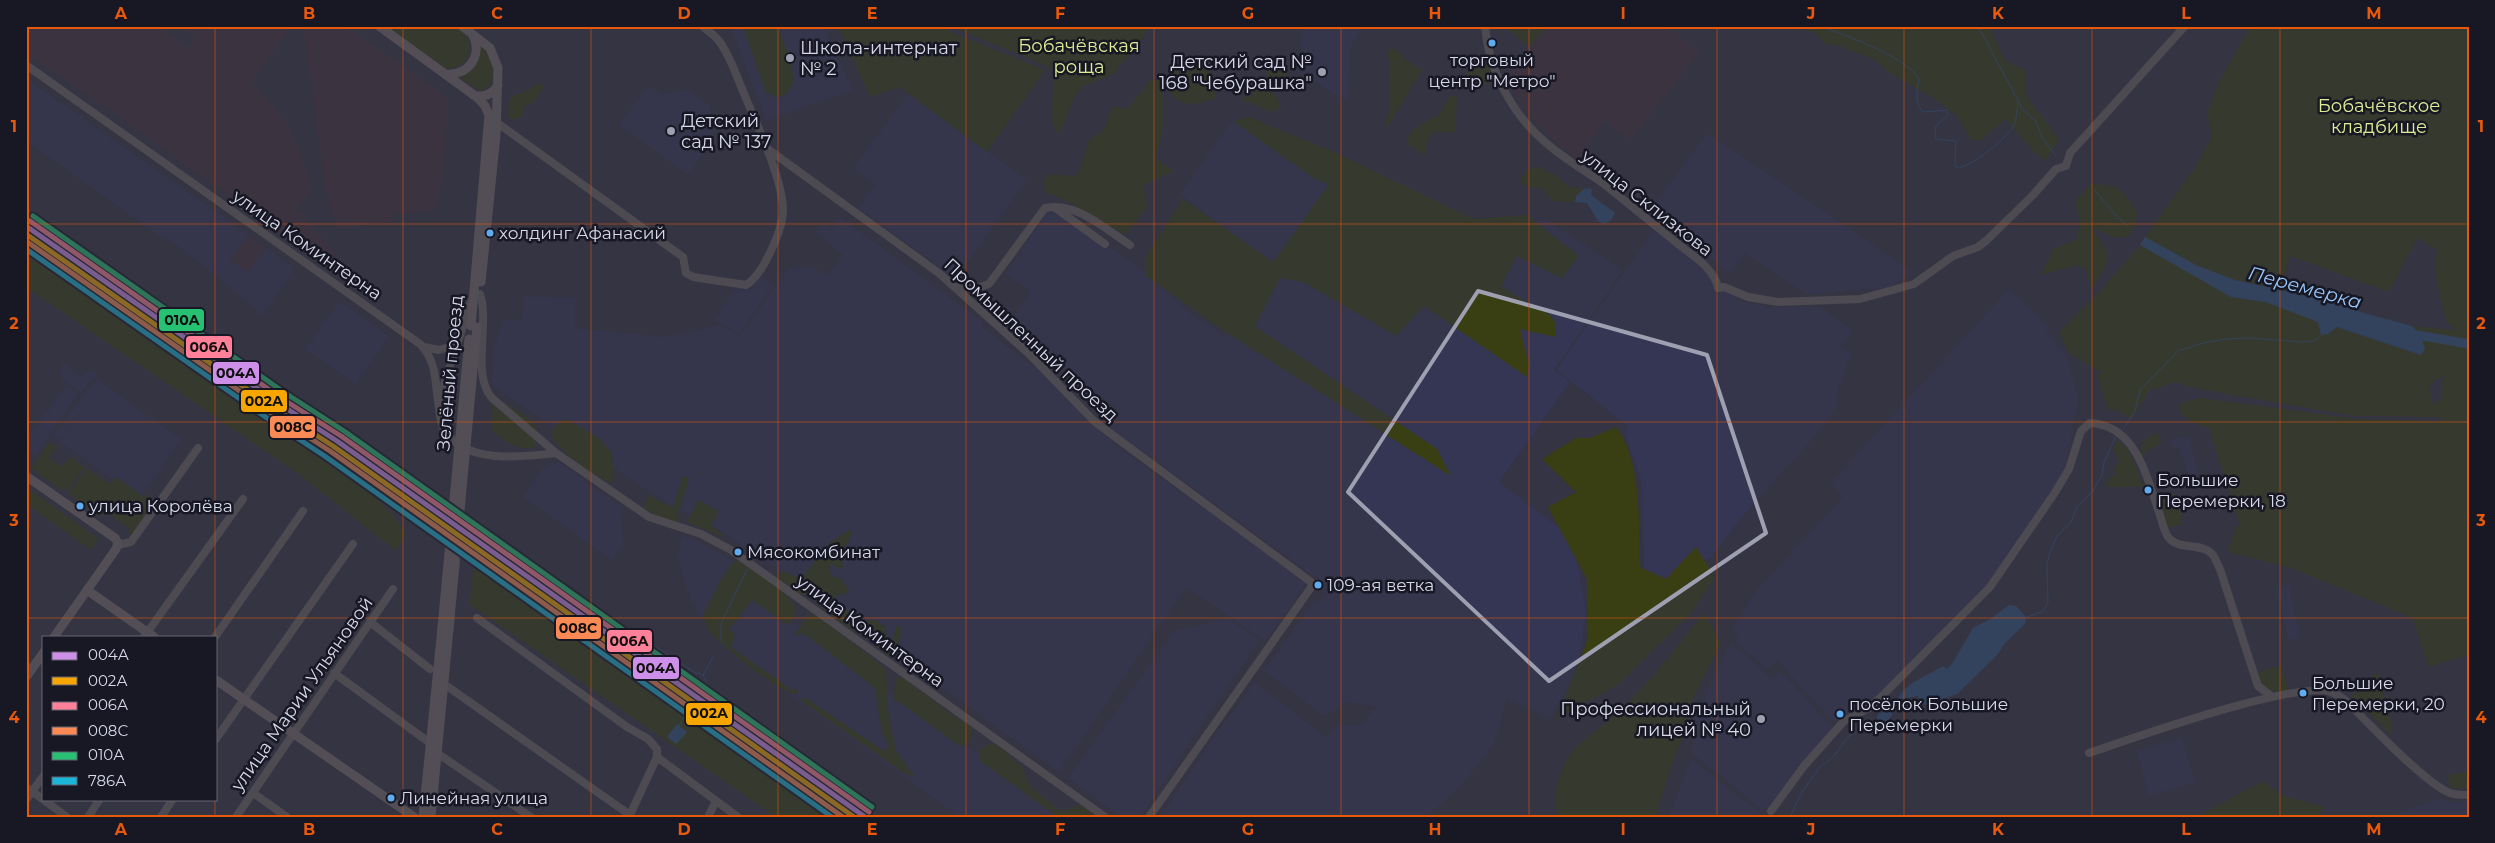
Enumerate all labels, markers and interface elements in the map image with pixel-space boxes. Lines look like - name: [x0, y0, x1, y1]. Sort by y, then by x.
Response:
- text: A: [114, 4, 128, 23]
- text: B: [303, 4, 315, 23]
- text: C: [491, 4, 503, 23]
- text: D: [677, 4, 691, 23]
- text: E: [867, 4, 877, 23]
- text: F: [1055, 4, 1065, 23]
- text: G: [1242, 4, 1254, 23]
- text: H: [1429, 4, 1441, 23]
- text: I: [1620, 4, 1626, 23]
- text: J: [1806, 4, 1815, 23]
- text: K: [1992, 4, 2005, 23]
- text: L: [2181, 4, 2191, 23]
- text: M: [2366, 4, 2382, 23]
- park label: Бобачёвская роща: [1018, 35, 1140, 78]
- place label: Школа-интернат № 2: [800, 37, 958, 80]
- marker: торговый центр "Метро": [1487, 38, 1497, 48]
- place label: торговый центр "Метро": [1428, 50, 1556, 91]
- place label: Детский сад № 168 "Чебурашка": [1159, 51, 1312, 94]
- marker: Школа-интернат № 2: [784, 52, 796, 64]
- marker: Детский сад № 168 "Чебурашка": [1316, 66, 1328, 78]
- park label: Бобачёвское кладбище: [2318, 95, 2440, 138]
- place label: Детский сад № 137: [681, 110, 771, 153]
- text: 1: [11, 117, 17, 136]
- text: 1: [2478, 117, 2484, 136]
- marker: Детский сад № 137: [665, 125, 677, 137]
- street label: улица Склизкова: [1576, 144, 1717, 261]
- street label: улица Коминтерна: [227, 185, 386, 305]
- place label: холдинг Афанасий: [499, 223, 666, 243]
- marker: холдинг Афанасий: [485, 228, 495, 238]
- street label: Промышленный проезд: [939, 253, 1123, 427]
- water label: Перемерка: [2246, 261, 2364, 314]
- street label: Зелёный проезд: [432, 294, 468, 452]
- line badge: 010А: [158, 308, 205, 332]
- text: 010А: [164, 311, 201, 329]
- text: 2: [9, 314, 19, 333]
- text: 2: [2476, 314, 2486, 333]
- line badge: 006А: [185, 335, 233, 359]
- text: 006А: [189, 338, 229, 356]
- line badge: 004А: [212, 361, 260, 385]
- text: 004А: [216, 364, 257, 382]
- line badge: 002А: [240, 389, 288, 413]
- text: 002А: [245, 392, 284, 410]
- line badge: 008С: [269, 415, 316, 439]
- text: 008С: [274, 418, 312, 436]
- place label: Большие Перемерки, 18: [2157, 470, 2286, 511]
- marker: Большие Перемерки, 18: [2143, 485, 2153, 495]
- place label: улица Королёва: [88, 496, 233, 516]
- marker: улица Королёва: [75, 501, 85, 511]
- text: 3: [8, 511, 19, 530]
- text: 3: [2475, 511, 2486, 530]
- place label: Мясокомбинат: [747, 542, 880, 562]
- marker: Мясокомбинат: [733, 547, 743, 557]
- street label: улица Коминтерна: [791, 569, 948, 692]
- place label: 109-ая ветка: [1327, 575, 1434, 595]
- marker: 109-ая ветка: [1313, 580, 1323, 590]
- street label: улица Марии Ульяновой: [226, 593, 378, 796]
- line badge: 008С: [555, 616, 602, 640]
- text: 008С: [559, 619, 597, 637]
- line badge: 006А: [606, 629, 653, 653]
- text: 006А: [609, 632, 649, 650]
- legend: [42, 636, 218, 800]
- text: 004А: [88, 645, 129, 664]
- line badge: 004А: [632, 656, 680, 680]
- text: 004А: [636, 659, 677, 677]
- text: 002А: [88, 671, 128, 690]
- place label: Большие Перемерки, 20: [2312, 673, 2445, 714]
- marker: Большие Перемерки, 20: [2298, 688, 2308, 698]
- place label: посёлок Большие Перемерки: [1849, 694, 2008, 735]
- text: 006А: [88, 695, 128, 714]
- place label: Профессиональный лицей № 40: [1560, 698, 1751, 741]
- line badge: 002А: [685, 702, 733, 726]
- text: 002А: [690, 704, 729, 722]
- text: 4: [8, 708, 20, 727]
- text: 4: [2475, 708, 2487, 727]
- marker: посёлок Большие Перемерки: [1835, 709, 1845, 719]
- marker: Профессиональный лицей № 40: [1755, 713, 1767, 725]
- text: 008С: [88, 721, 128, 740]
- text: 010А: [88, 745, 124, 764]
- text: 786А: [88, 771, 127, 790]
- place label: Линейная улица: [400, 788, 548, 808]
- marker: Линейная улица: [386, 793, 396, 803]
- text: A: [114, 820, 128, 839]
- text: B: [303, 820, 315, 839]
- text: C: [491, 820, 503, 839]
- text: D: [677, 820, 691, 839]
- text: E: [867, 820, 877, 839]
- text: F: [1055, 820, 1065, 839]
- text: G: [1242, 820, 1254, 839]
- text: H: [1429, 820, 1441, 839]
- text: I: [1620, 820, 1626, 839]
- text: J: [1806, 820, 1815, 839]
- text: K: [1992, 820, 2005, 839]
- text: L: [2181, 820, 2191, 839]
- text: M: [2366, 820, 2382, 839]

